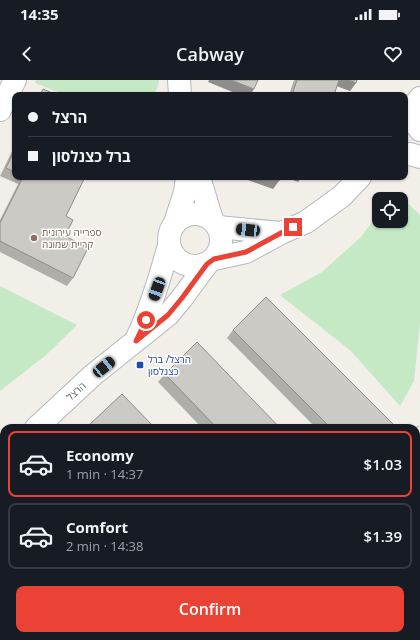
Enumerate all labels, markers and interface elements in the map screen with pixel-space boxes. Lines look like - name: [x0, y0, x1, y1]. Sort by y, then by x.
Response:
- text: 14:35: [20, 4, 59, 24]
- text: Cabway: [176, 42, 244, 66]
- icon: back: [16, 43, 38, 65]
- icon: heart: [382, 43, 404, 65]
- text: הרצל: [52, 107, 87, 127]
- text: ברל כצנלסון: [52, 146, 131, 166]
- map controls: [372, 192, 408, 228]
- button: locate: [372, 192, 408, 228]
- route end: [284, 218, 302, 236]
- car: [235, 223, 261, 237]
- place label: ספרייה עירונית קריית שמונה: [42, 225, 101, 251]
- marker: ספרייה עירונית קריית שמונה: [29, 233, 39, 243]
- car: [147, 276, 167, 302]
- route start: [137, 311, 155, 329]
- place label: הרצל/ ברל כצנלסון: [148, 352, 191, 378]
- car: [91, 355, 117, 379]
- marker: הרצל/ ברל כצנלסון: [135, 360, 145, 370]
- street label: הרצל: [63, 379, 89, 403]
- text: Economy: [66, 445, 134, 465]
- icon: car: [18, 446, 54, 482]
- text: $1.03: [364, 454, 402, 474]
- text: 1 min · 14:37: [66, 465, 143, 483]
- text: Comfort: [66, 517, 128, 537]
- icon: car: [18, 518, 54, 554]
- text: $1.39: [364, 526, 402, 546]
- text: 2 min · 14:38: [66, 537, 143, 555]
- button: Confirm: [16, 586, 404, 632]

